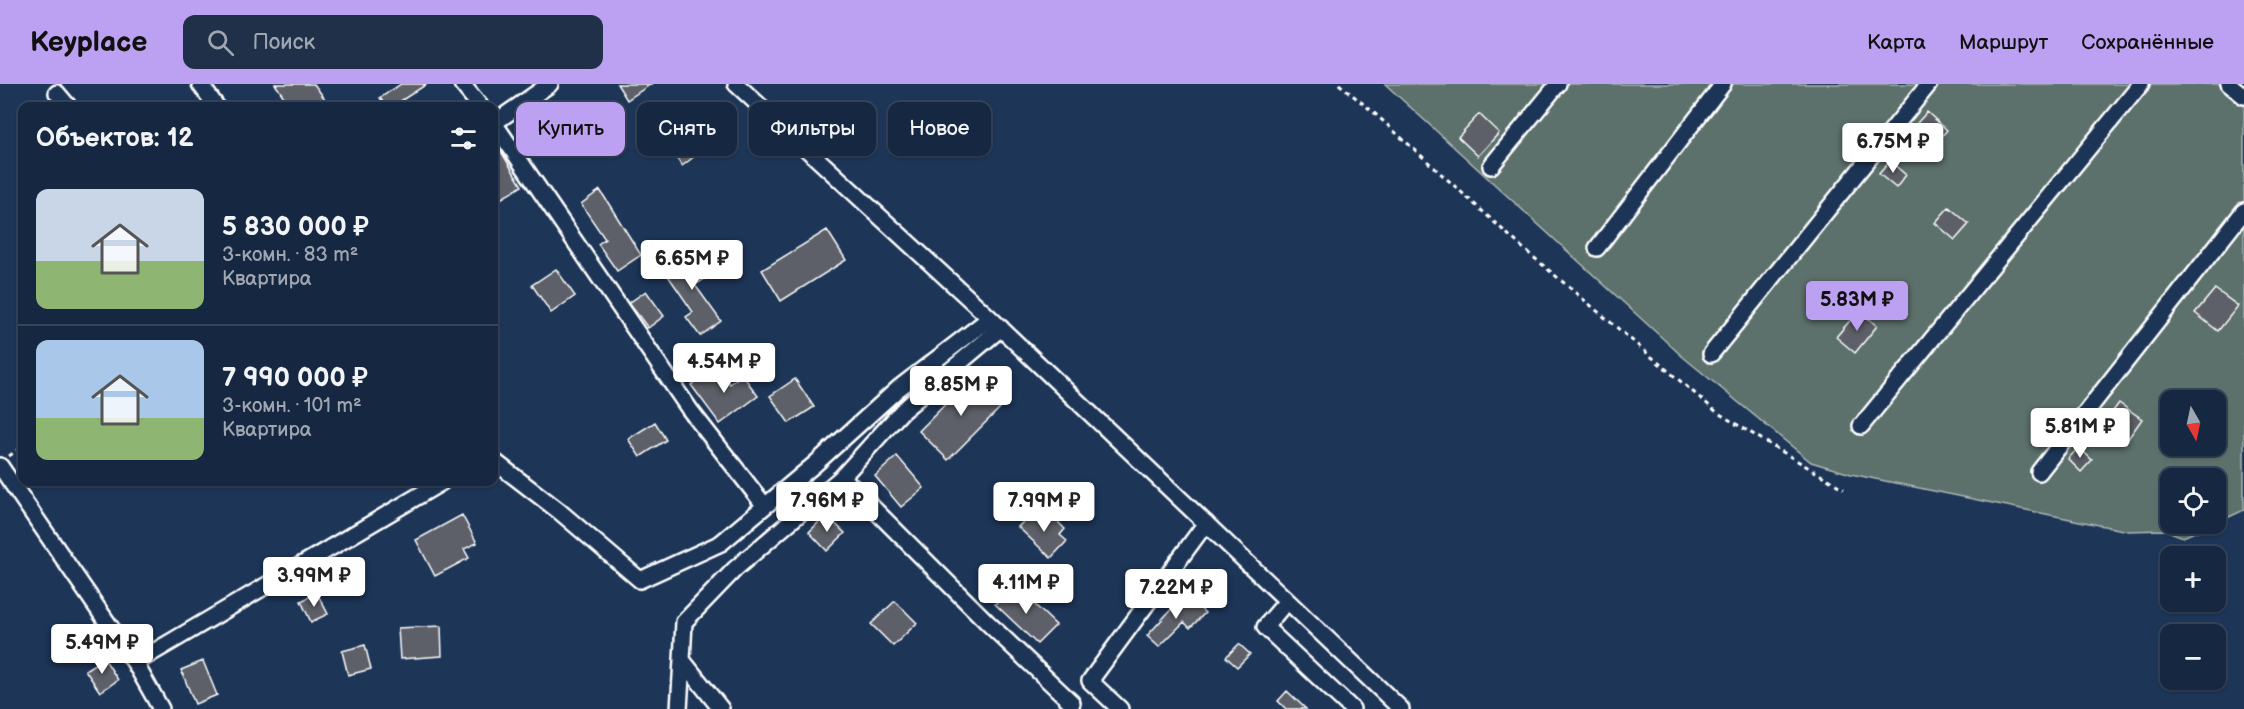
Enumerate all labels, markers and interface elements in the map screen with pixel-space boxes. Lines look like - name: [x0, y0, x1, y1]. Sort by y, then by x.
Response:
- search box: [183, 15, 603, 69]
- text: Keyplace: [30, 26, 147, 59]
- icon: search: [204, 26, 237, 59]
- text: Поиск: [252, 29, 315, 56]
- text: Карта: [1867, 30, 1926, 55]
- text: Маршрут: [1959, 30, 2048, 55]
- text: Сохранённые: [2081, 30, 2214, 55]
- chip: Купить: [516, 102, 625, 156]
- chip: Снять: [637, 102, 737, 156]
- chip: Фильтры: [749, 102, 876, 156]
- chip: Новое: [888, 102, 991, 156]
- icon: filters: [447, 122, 480, 155]
- text: Объектов: 12: [36, 123, 194, 154]
- pin: 6.75M ₽: [1838, 123, 1948, 174]
- text: 6.75M ₽: [1856, 130, 1930, 154]
- text: 5 830 000 ₽: [222, 212, 369, 243]
- icon: home: [84, 213, 156, 285]
- pin: 6.65M ₽: [637, 240, 747, 291]
- text: 3-комн. · 83 m²: [222, 243, 358, 267]
- text: 6.65M ₽: [655, 247, 729, 271]
- text: Квартира: [222, 267, 312, 291]
- pin: 5.83M ₽: [1802, 281, 1912, 332]
- text: 5.83M ₽: [1820, 288, 1894, 312]
- pin: 4.54M ₽: [669, 343, 779, 394]
- text: 4.54M ₽: [687, 350, 761, 374]
- text: 7 990 000 ₽: [222, 363, 368, 394]
- icon: home: [84, 364, 156, 436]
- pin: 8.85M ₽: [906, 366, 1016, 417]
- text: 8.85M ₽: [924, 373, 998, 397]
- north arrow: [2160, 390, 2226, 456]
- map controls: [2160, 390, 2226, 690]
- text: 3-комн. · 101 m²: [222, 394, 362, 418]
- pin: 5.81M ₽: [2025, 408, 2135, 459]
- text: 5.81M ₽: [2045, 415, 2115, 439]
- text: Квартира: [222, 418, 312, 442]
- button: locate: [2160, 468, 2226, 534]
- pin: 7.96M ₽: [772, 482, 882, 533]
- pin: 7.99M ₽: [989, 482, 1099, 533]
- text: 7.96M ₽: [790, 489, 864, 513]
- text: 7.99M ₽: [1007, 489, 1081, 513]
- button: +: [2160, 546, 2226, 612]
- pin: 3.99M ₽: [259, 557, 369, 608]
- text: 3.99M ₽: [277, 564, 351, 588]
- pin: 4.11M ₽: [971, 564, 1081, 615]
- pin: 7.22M ₽: [1121, 569, 1231, 620]
- text: 4.11M ₽: [992, 571, 1060, 595]
- text: 7.22M ₽: [1139, 576, 1213, 600]
- pin: 5.49M ₽: [47, 624, 157, 675]
- button: −: [2160, 624, 2226, 690]
- text: 5.49M ₽: [65, 631, 139, 655]

